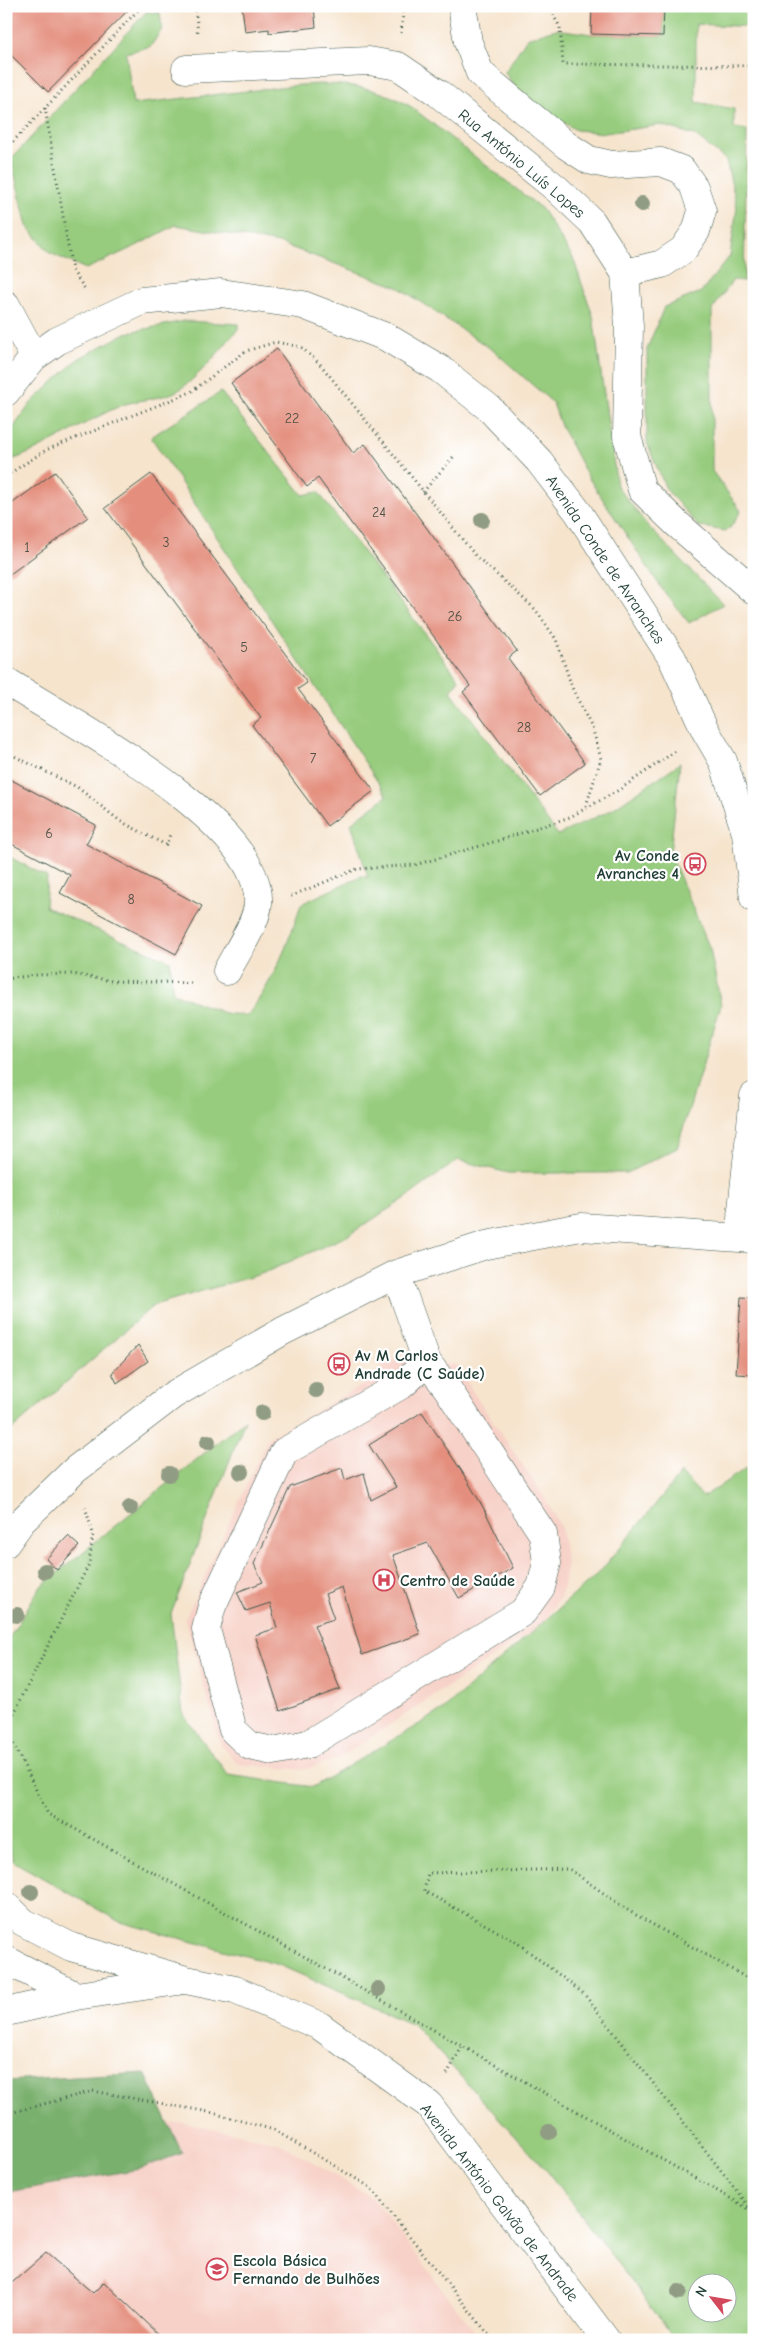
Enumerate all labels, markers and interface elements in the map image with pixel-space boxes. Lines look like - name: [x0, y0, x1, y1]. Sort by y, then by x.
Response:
- street label: Rua António Luís Lopes: [455, 106, 588, 222]
- house number: 22: [285, 410, 299, 427]
- street label: Avenida Conde de Avranches: [542, 472, 669, 647]
- house number: 24: [372, 504, 386, 521]
- house number: 3: [162, 534, 170, 551]
- house number: 1: [24, 539, 30, 556]
- house number: 26: [448, 608, 462, 625]
- house number: 5: [240, 639, 248, 656]
- house number: 28: [517, 719, 531, 736]
- house number: 7: [310, 750, 317, 767]
- house number: 6: [45, 825, 53, 842]
- place label: Av Conde Avranches 4: [597, 847, 679, 883]
- bus stop icon: Av Conde Avranches 4: [683, 852, 707, 876]
- house number: 8: [127, 891, 135, 908]
- place label: Av M Carlos Andrade (C Saúde): [355, 1347, 485, 1383]
- bus stop icon: Av M Carlos Andrade (C Saúde): [327, 1352, 351, 1376]
- hospital icon: Centro de Saúde: [372, 1568, 396, 1592]
- place label: Centro de Saúde: [400, 1572, 515, 1590]
- street label: Avenida António Galvão de Andrade: [416, 2100, 582, 2305]
- place label: Escola Básica Fernando de Bulhões: [233, 2252, 380, 2288]
- school or university icon: Escola Básica Fernando de Bulhões: [205, 2257, 229, 2281]
- north arrow: [688, 2274, 738, 2324]
- text: N: [692, 2283, 711, 2300]

